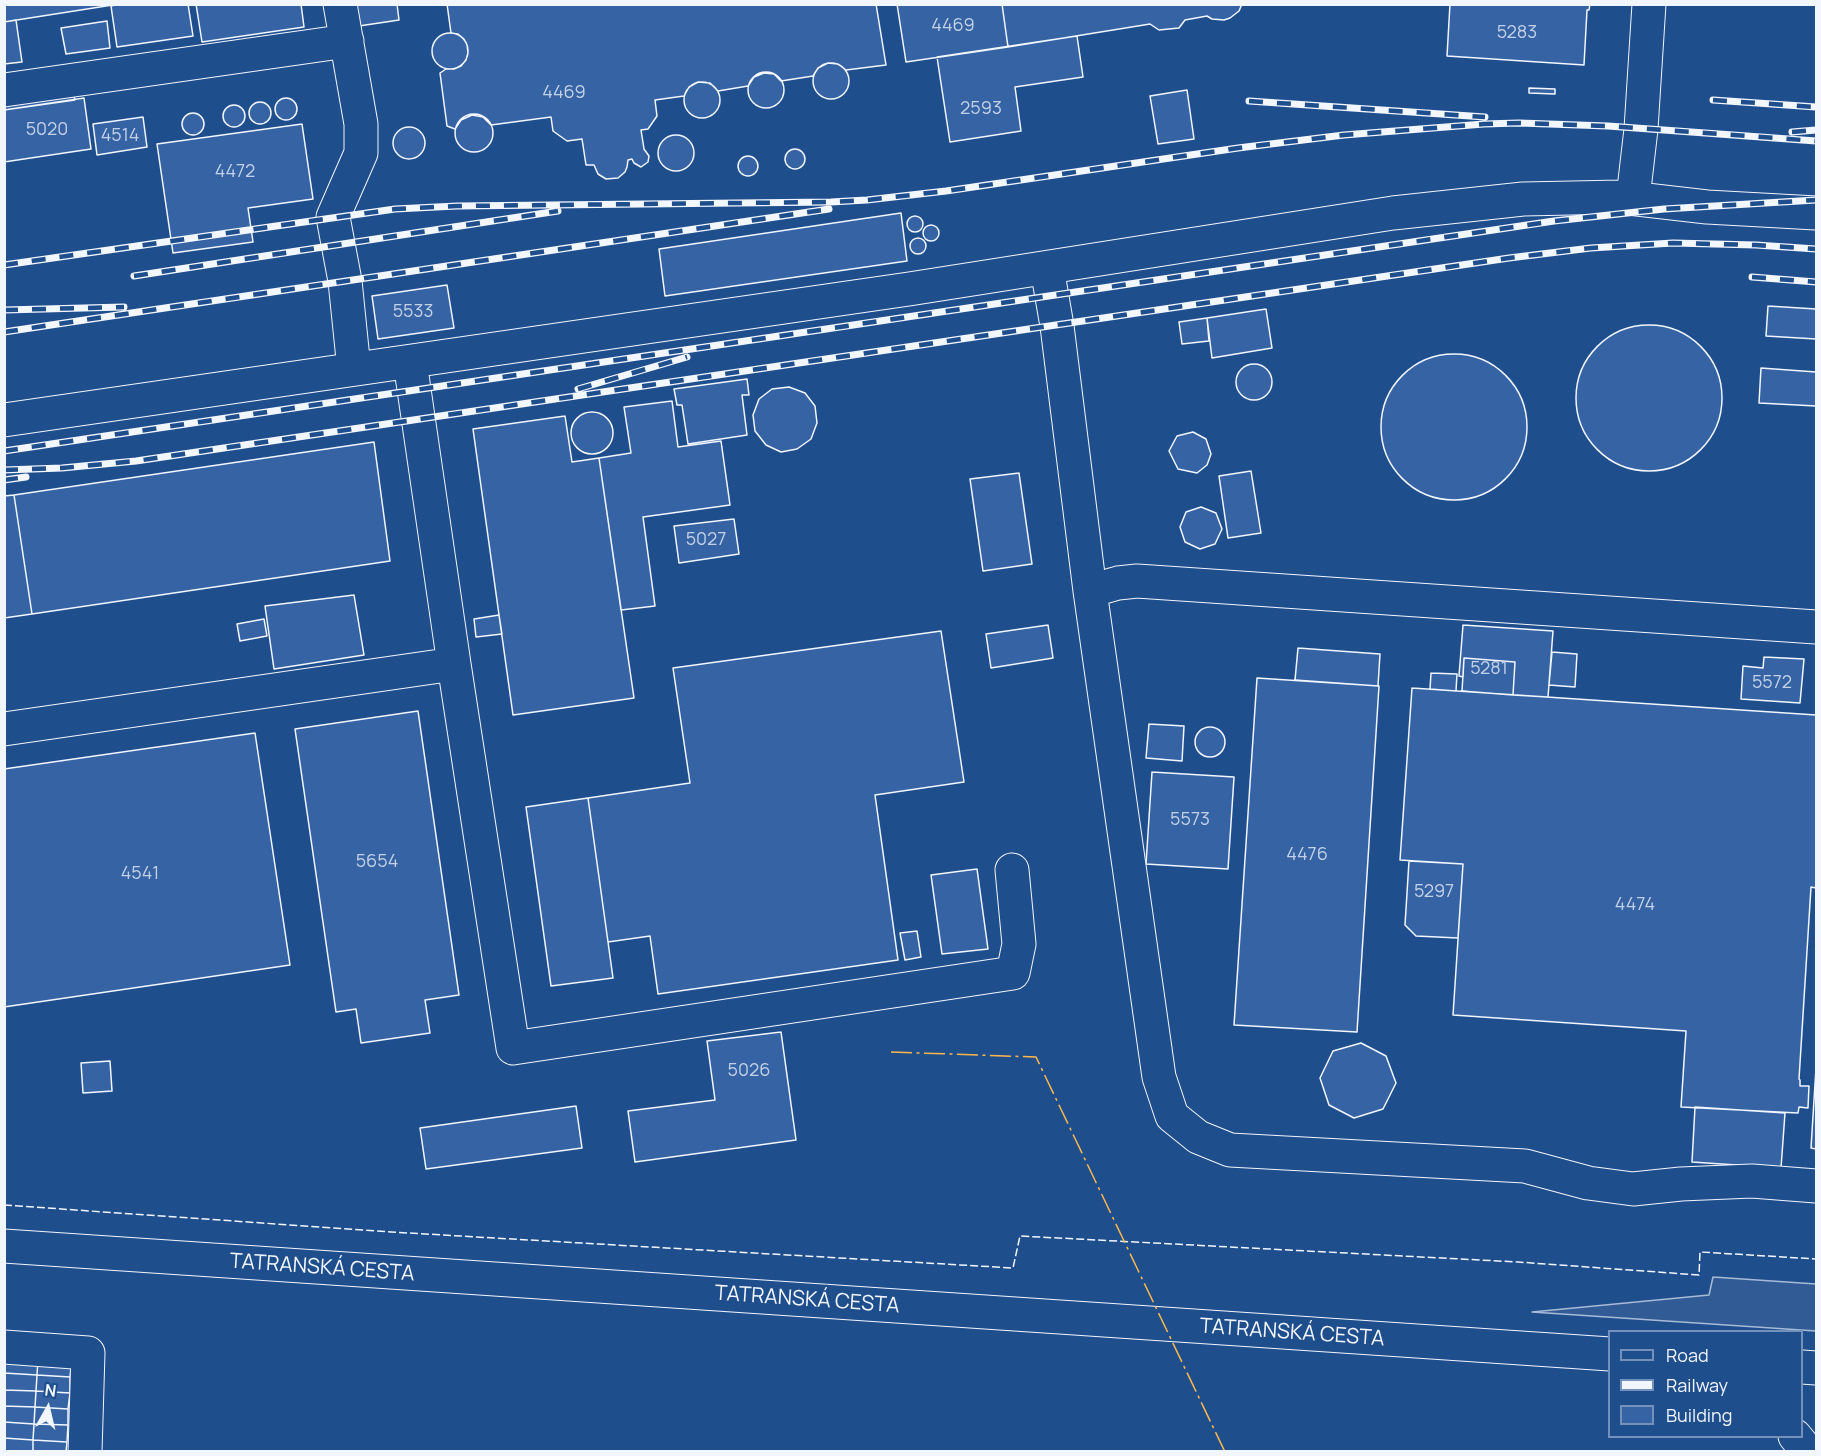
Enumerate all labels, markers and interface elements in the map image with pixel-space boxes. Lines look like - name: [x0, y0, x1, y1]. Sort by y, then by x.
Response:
- house number: 4469: [931, 15, 975, 37]
- house number: 5283: [1497, 22, 1537, 44]
- house number: 4469: [542, 82, 586, 104]
- house number: 2593: [960, 98, 1002, 120]
- house number: 5020: [26, 119, 68, 141]
- house number: 4514: [101, 125, 139, 147]
- house number: 4472: [215, 161, 255, 183]
- house number: 5533: [393, 301, 433, 323]
- house number: 5027: [686, 529, 726, 551]
- house number: 5281: [1470, 658, 1508, 680]
- house number: 5572: [1752, 672, 1792, 694]
- house number: 5573: [1170, 809, 1210, 831]
- house number: 4476: [1286, 844, 1328, 866]
- house number: 5654: [356, 851, 398, 873]
- house number: 4541: [121, 863, 159, 885]
- house number: 5297: [1414, 881, 1454, 903]
- house number: 4474: [1615, 894, 1655, 916]
- house number: 5026: [728, 1060, 770, 1082]
- street label: TATRANSKÁ CESTA: [229, 1249, 415, 1287]
- street label: TATRANSKÁ CESTA: [714, 1281, 900, 1319]
- street label: TATRANSKÁ CESTA: [1199, 1314, 1385, 1352]
- legend: [1608, 1330, 1803, 1438]
- text: Road: [1666, 1343, 1709, 1367]
- text: Railway: [1666, 1373, 1728, 1397]
- north arrow: [18, 1378, 78, 1438]
- text: N: [43, 1378, 58, 1402]
- text: Building: [1666, 1403, 1732, 1427]

